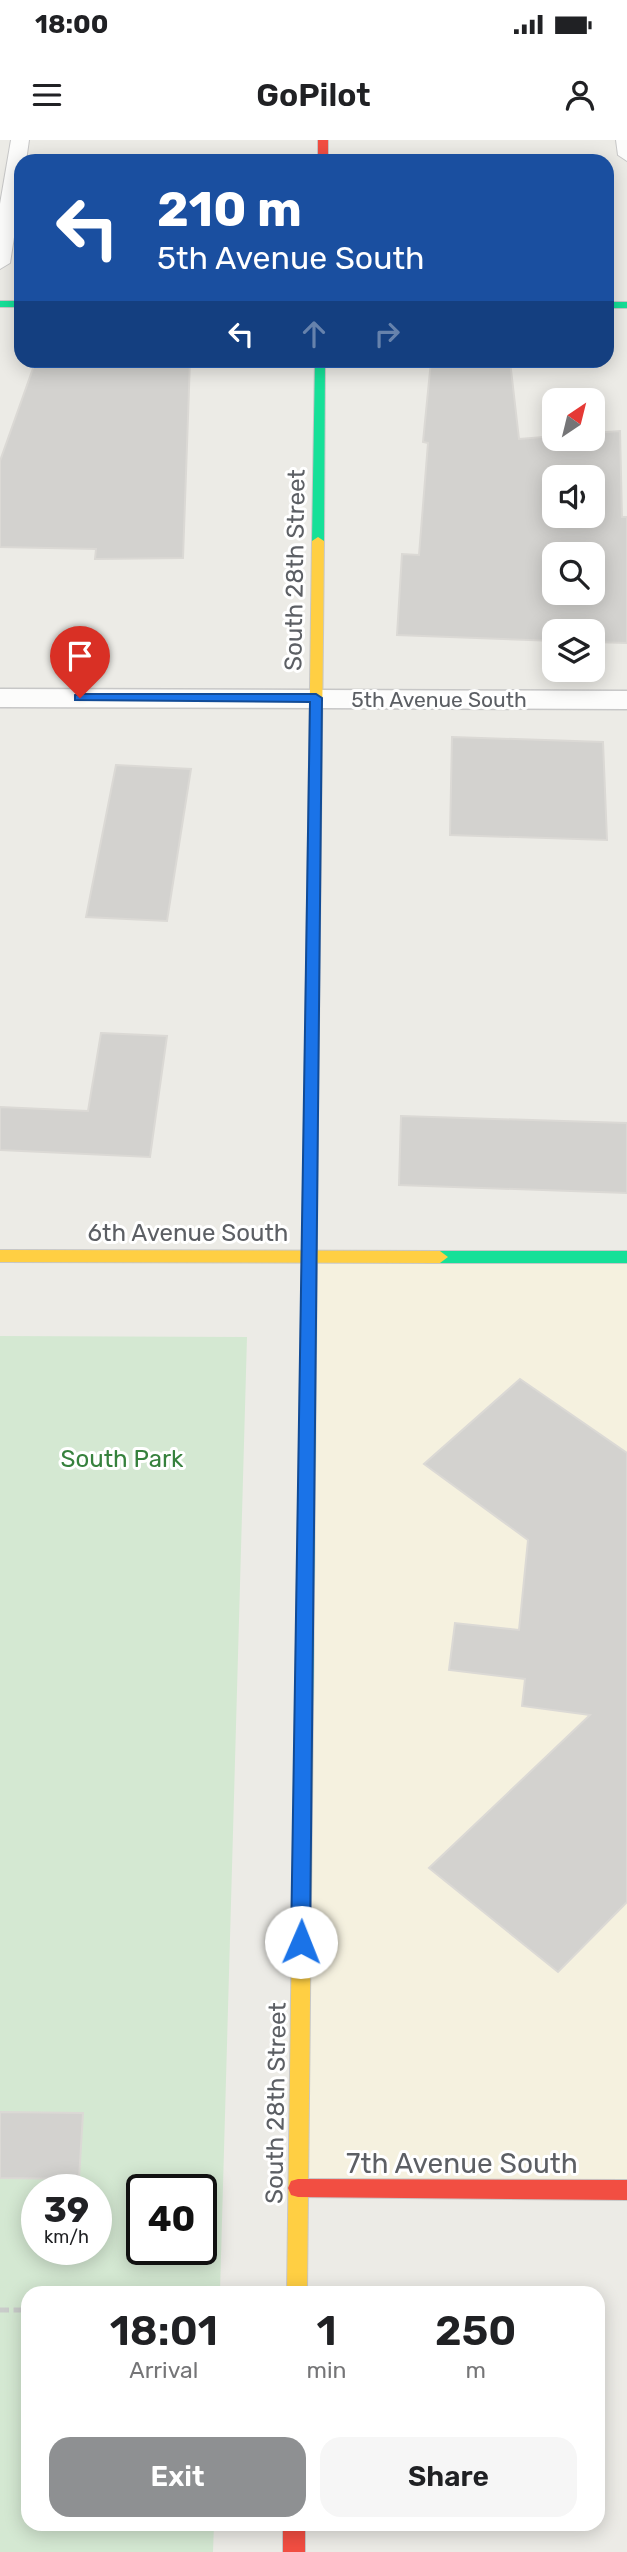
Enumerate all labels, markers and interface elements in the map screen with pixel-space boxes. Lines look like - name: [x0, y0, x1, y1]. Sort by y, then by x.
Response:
- text: 18:00: [35, 9, 108, 40]
- icon: menu: [28, 76, 66, 114]
- text: GoPilot: [256, 76, 371, 114]
- icon: person: [561, 76, 599, 114]
- text: 210 m: [157, 180, 302, 238]
- icon: left: [42, 182, 133, 273]
- text: 5th Avenue South: [157, 239, 424, 277]
- icon: left: [222, 315, 260, 353]
- icon: ahead: [295, 315, 333, 353]
- icon: right: [368, 315, 406, 353]
- north arrow: [542, 388, 606, 452]
- map controls: [542, 388, 605, 682]
- button: sound: [542, 465, 605, 528]
- street label: South 28th Street: [279, 469, 311, 671]
- button: search: [542, 542, 605, 605]
- button: layers: [542, 619, 605, 682]
- pin: [50, 626, 110, 698]
- icon: arrive: [61, 637, 99, 675]
- street label: 5th Avenue South: [351, 687, 527, 712]
- street label: 6th Avenue South: [88, 1219, 288, 1247]
- park label: South Park: [61, 1445, 184, 1473]
- position arrow: [264, 1905, 338, 1979]
- street label: South 28th Street: [260, 2002, 292, 2204]
- street label: 7th Avenue South: [346, 2147, 578, 2180]
- speed limit sign: 40: [126, 2174, 217, 2265]
- text: 39: [44, 2189, 89, 2231]
- text: km/h: [44, 2226, 89, 2248]
- text: 18:01: [110, 2306, 218, 2356]
- text: 1: [316, 2306, 337, 2356]
- text: 250: [435, 2306, 516, 2356]
- text: Arrival: [129, 2356, 198, 2384]
- text: min: [306, 2356, 346, 2384]
- text: m: [465, 2356, 486, 2384]
- button: Exit: [49, 2437, 306, 2517]
- button: Share: [320, 2437, 577, 2517]

